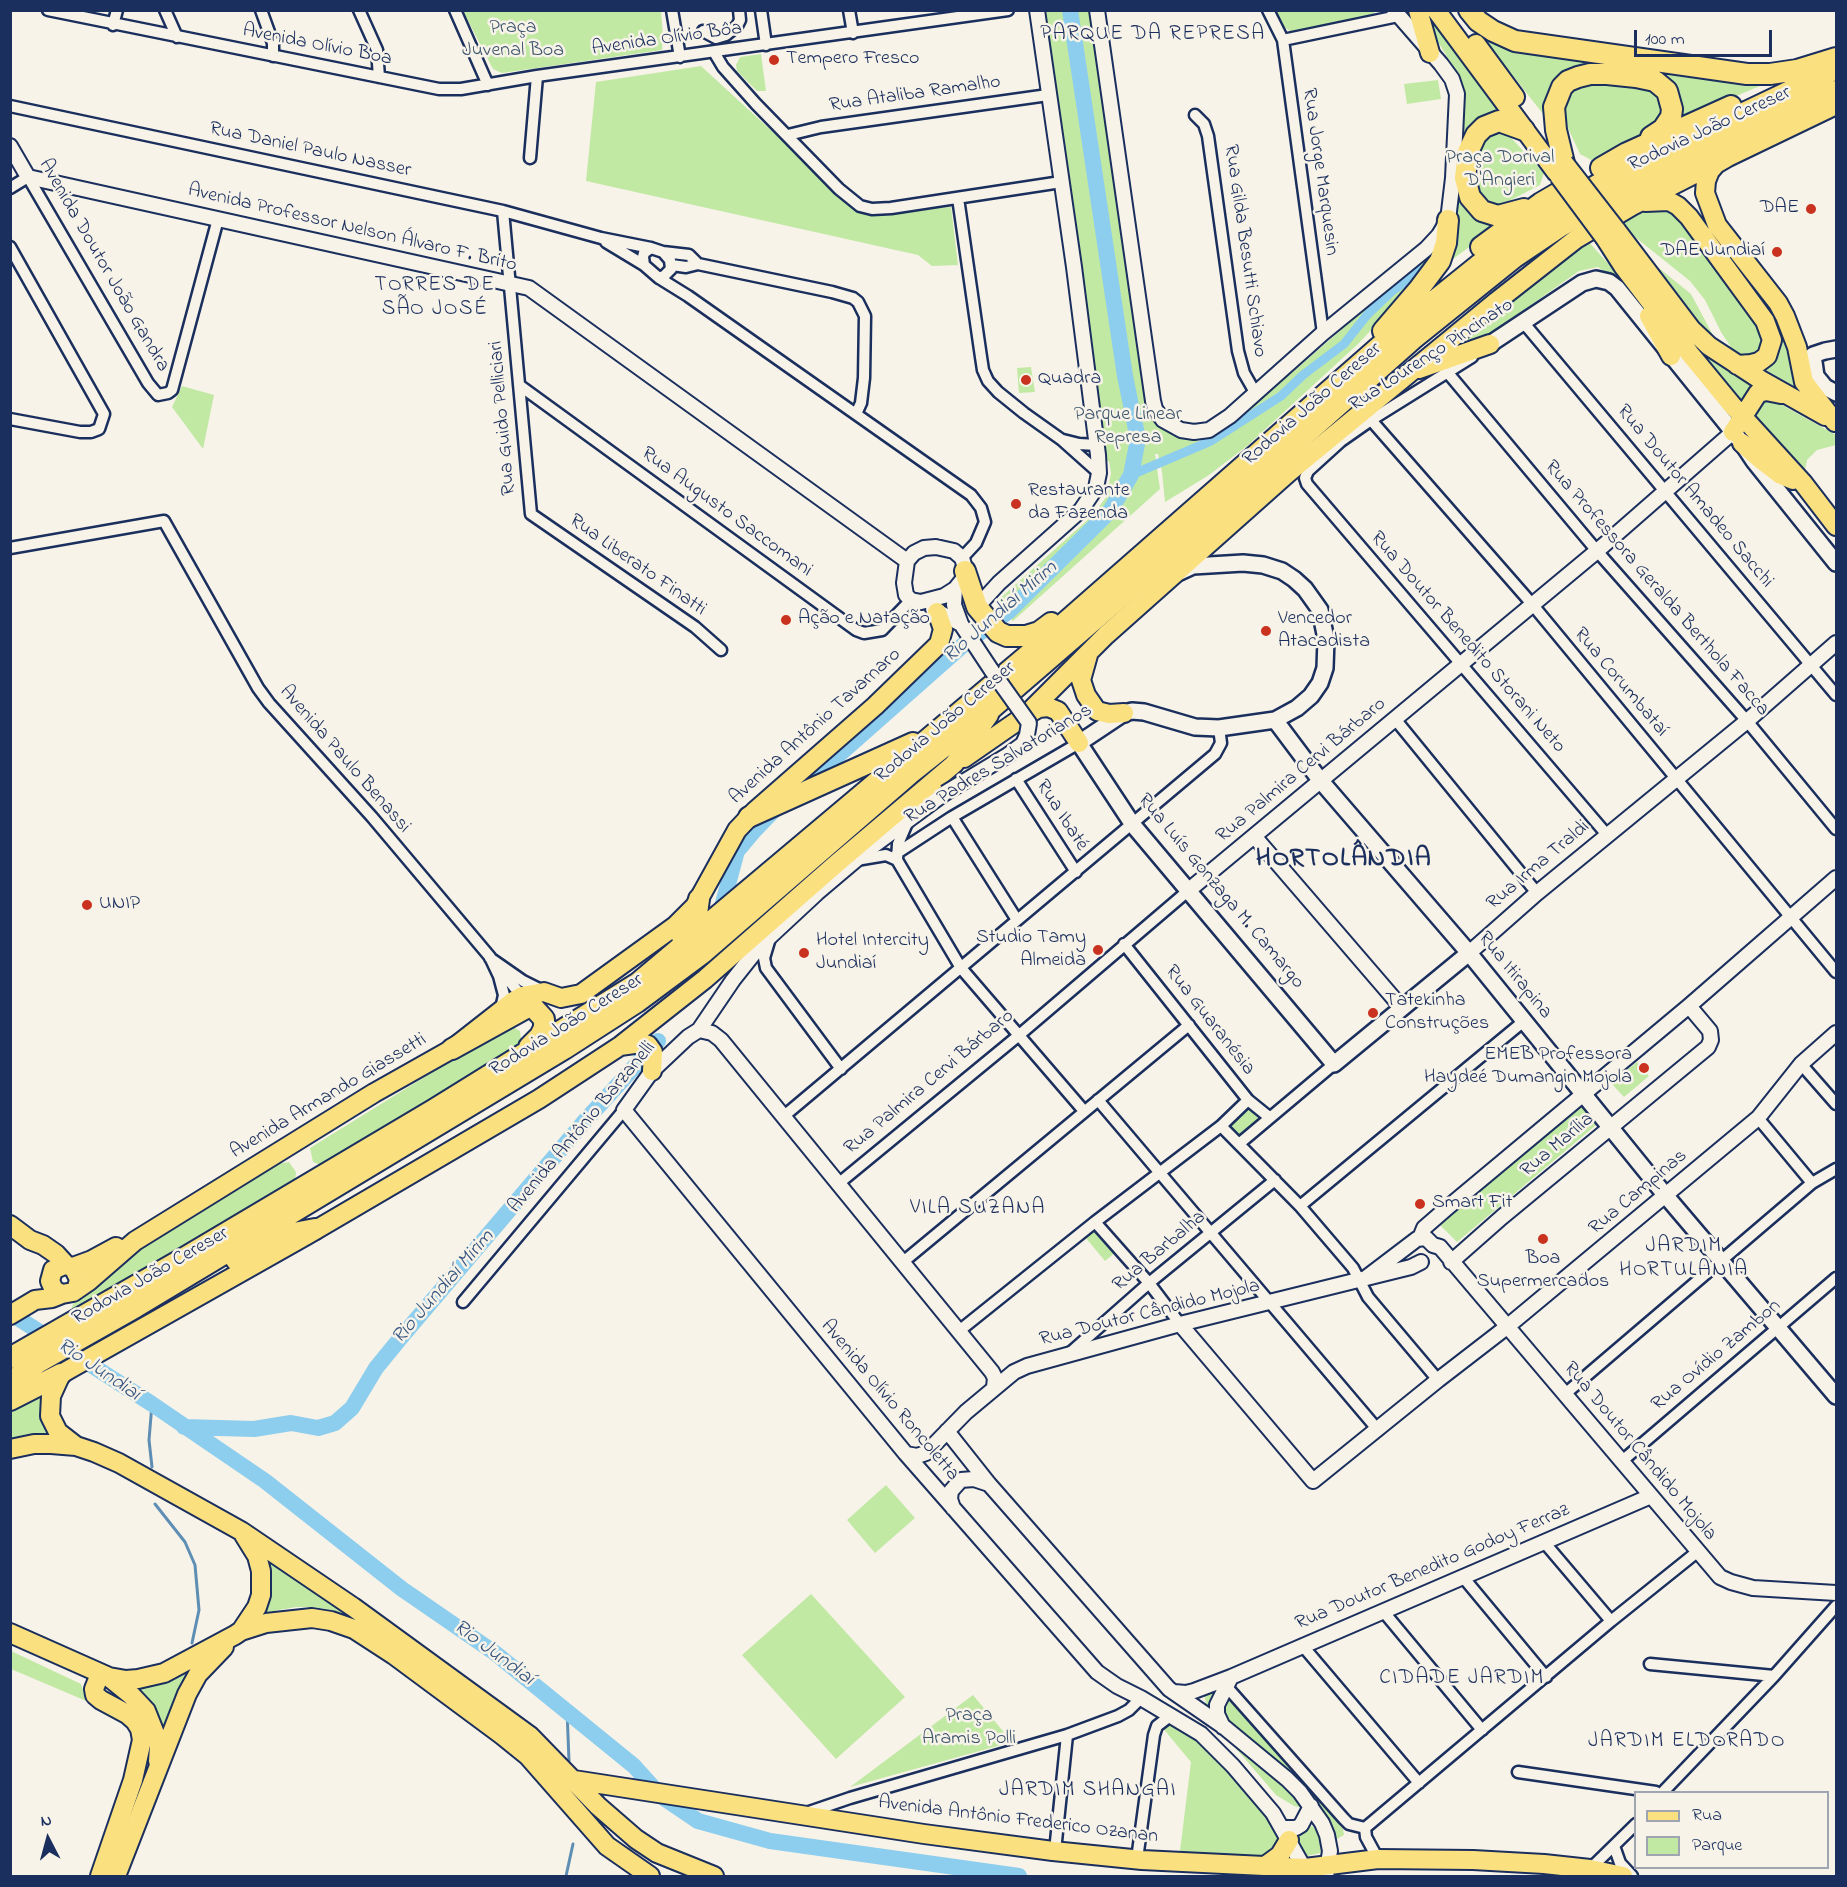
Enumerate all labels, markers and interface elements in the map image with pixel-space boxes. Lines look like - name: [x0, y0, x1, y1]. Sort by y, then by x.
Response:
- park label: Praça Juvenal Boa: [462, 17, 564, 64]
- street label: Avenida Olívio Bôa: [590, 18, 744, 62]
- scale bar: [1637, 18, 1775, 56]
- street label: Avenida Olívio Boa: [240, 20, 394, 72]
- district label: PARQUE DA REPRESA: [1040, 23, 1266, 49]
- text: 100 m: [1645, 27, 1685, 53]
- place label: Tempero Fresco: [786, 48, 919, 72]
- marker: Tempero Fresco: [767, 53, 781, 67]
- street label: Rua Ataliba Ramalho: [828, 71, 1002, 119]
- street label: Rodovia João Cereser: [1625, 82, 1795, 178]
- street label: Rua Jorge Marquesin: [1295, 87, 1343, 257]
- street label: Rua Daniel Paulo Nasser: [207, 118, 413, 184]
- street label: Rua Gilda Besutti Schiavo: [1217, 143, 1271, 359]
- park label: Praça Dorival D'Angieri: [1446, 147, 1554, 194]
- street label: Avenida Doutor João Gandra: [32, 155, 174, 377]
- street label: Avenida Professor Nelson Álvaro F. Brito: [185, 179, 519, 279]
- place label: DAE: [1760, 197, 1799, 221]
- marker: DAE: [1804, 202, 1818, 216]
- place label: DAE Jundiaí: [1661, 240, 1765, 264]
- marker: DAE Jundiaí: [1770, 245, 1784, 259]
- district label: TORRES DE SÃO JOSÉ: [375, 274, 495, 324]
- street label: Rua Lourenço Pincinato: [1345, 294, 1519, 418]
- street label: Rodovia João Cereser: [1239, 338, 1387, 472]
- street label: Rua Guido Pelliciari: [485, 340, 523, 496]
- place label: Quadra: [1038, 368, 1101, 392]
- marker: Quadra: [1019, 373, 1033, 387]
- street label: Rua Doutor Amadeo Sacchi: [1610, 401, 1778, 593]
- park label: Parque Linear Represa: [1074, 404, 1182, 451]
- street label: Rua Augusto Saccomani: [636, 443, 816, 583]
- street label: Rua Professora Geralda Berthola Facca: [1538, 456, 1774, 722]
- place label: Restaurante da Fazenda: [1028, 480, 1130, 527]
- marker: Restaurante da Fazenda: [1009, 497, 1023, 511]
- street label: Rua Liberato Finatti: [564, 510, 710, 622]
- street label: Rua Doutor Benedito Storani Neto: [1364, 527, 1570, 759]
- water label: Rio Jundiaí Mirim: [939, 557, 1063, 669]
- place label: Ação e Natação: [798, 608, 930, 632]
- place label: Vencedor Atacadista: [1278, 608, 1370, 655]
- marker: Ação e Natação: [779, 613, 793, 627]
- marker: Vencedor Atacadista: [1259, 624, 1273, 638]
- street label: Rua Corumbataí: [1567, 624, 1673, 742]
- street label: Avenida Antônio Tavarnaro: [725, 644, 907, 810]
- street label: Rodovia João Cereser: [871, 657, 1021, 789]
- street label: Avenida Paulo Benassi: [273, 681, 415, 839]
- street label: Rua Palmira Cervi Bárbaro: [1212, 693, 1392, 849]
- street label: Rua Padres Salvatorianos: [901, 699, 1097, 831]
- street label: Rua Ibaté: [1029, 776, 1093, 856]
- street label: Rua Luís Gonzaga M. Camargo: [1131, 789, 1309, 995]
- street label: Rua Irma Traldi: [1483, 816, 1595, 916]
- district label: HORTOLÂNDIA: [1256, 845, 1432, 877]
- place label: UNIP: [99, 893, 140, 917]
- marker: UNIP: [80, 898, 94, 912]
- place label: Studio Tamy Almeida: [976, 927, 1086, 974]
- street label: Rua Itirapina: [1472, 927, 1556, 1025]
- place label: Hotel Intercity Jundiaí: [816, 930, 929, 977]
- marker: Studio Tamy Almeida: [1091, 943, 1105, 957]
- marker: Hotel Intercity Jundiaí: [797, 946, 811, 960]
- street label: Rua Guaranésia: [1158, 961, 1260, 1081]
- street label: Rodovia João Cereser: [486, 969, 648, 1083]
- place label: Tatekinha Construções: [1385, 990, 1489, 1037]
- street label: Rua Palmira Cervi Bárbaro: [840, 1005, 1020, 1161]
- marker: Tatekinha Construções: [1366, 1006, 1380, 1020]
- street label: Avenida Armando Giassetti: [226, 1029, 432, 1165]
- street label: Avenida Antônio Barzanelli: [504, 1037, 662, 1219]
- place label: EMEB Professora Haydeé Dumangin Mojola: [1424, 1044, 1632, 1091]
- marker: EMEB Professora Haydeé Dumangin Mojola: [1637, 1061, 1651, 1075]
- street label: Rua Marília: [1516, 1108, 1600, 1184]
- street label: Rua Campinas: [1585, 1145, 1693, 1241]
- place label: Smart Fit: [1432, 1192, 1512, 1216]
- district label: VILA SUZANA: [910, 1197, 1046, 1223]
- marker: Smart Fit: [1413, 1197, 1427, 1211]
- street label: Rua Barbalha: [1109, 1206, 1211, 1298]
- street label: Rodovia João Cereser: [69, 1223, 233, 1331]
- water label: Rio Jundiaí Mirim: [388, 1226, 500, 1350]
- marker: Boa Supermercados: [1536, 1232, 1550, 1246]
- district label: JARDIM HORTULANIA: [1619, 1235, 1749, 1285]
- place label: Boa Supermercados: [1477, 1248, 1609, 1295]
- street label: Rua Doutor Cândido Mojola: [1037, 1275, 1263, 1353]
- street label: Rua Ovídio Zambon: [1647, 1295, 1787, 1417]
- street label: Avenida Olívio Roncoletta: [814, 1315, 964, 1487]
- water label: Rio Jundiaí: [52, 1334, 144, 1408]
- street label: Rua Doutor Cândido Mojola: [1557, 1358, 1721, 1546]
- street label: Rua Doutor Benedito Godoy Ferraz: [1292, 1499, 1574, 1637]
- water label: Rio Jundiaí: [448, 1615, 538, 1693]
- district label: CIDADE JARDIM: [1379, 1667, 1545, 1693]
- park label: Praça Aramis Polli: [922, 1705, 1016, 1752]
- district label: JARDIM ELDORADO: [1588, 1730, 1786, 1756]
- district label: JARDIM SHANGAI: [999, 1779, 1177, 1805]
- legend: [1634, 1791, 1829, 1869]
- street label: Avenida Antônio Frederico Ozanan: [877, 1792, 1159, 1850]
- text: Rua: [1692, 1803, 1722, 1829]
- north arrow: [18, 1809, 78, 1869]
- text: N: [39, 1809, 53, 1834]
- text: Parque: [1692, 1833, 1742, 1859]

